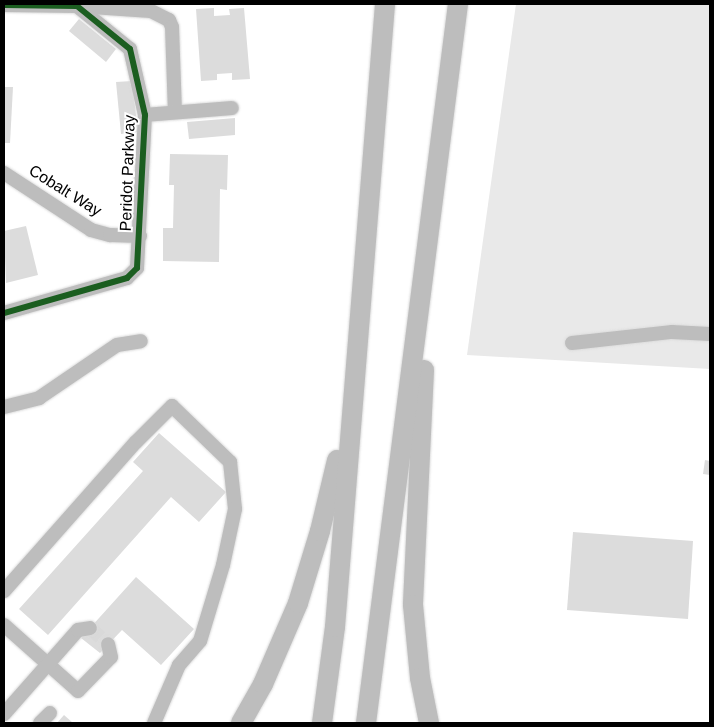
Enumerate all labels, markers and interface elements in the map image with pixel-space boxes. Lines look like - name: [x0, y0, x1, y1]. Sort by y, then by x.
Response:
- street label: Peridot Parkway: [116, 114, 140, 232]
- street label: Cobalt Way: [25, 161, 105, 221]

